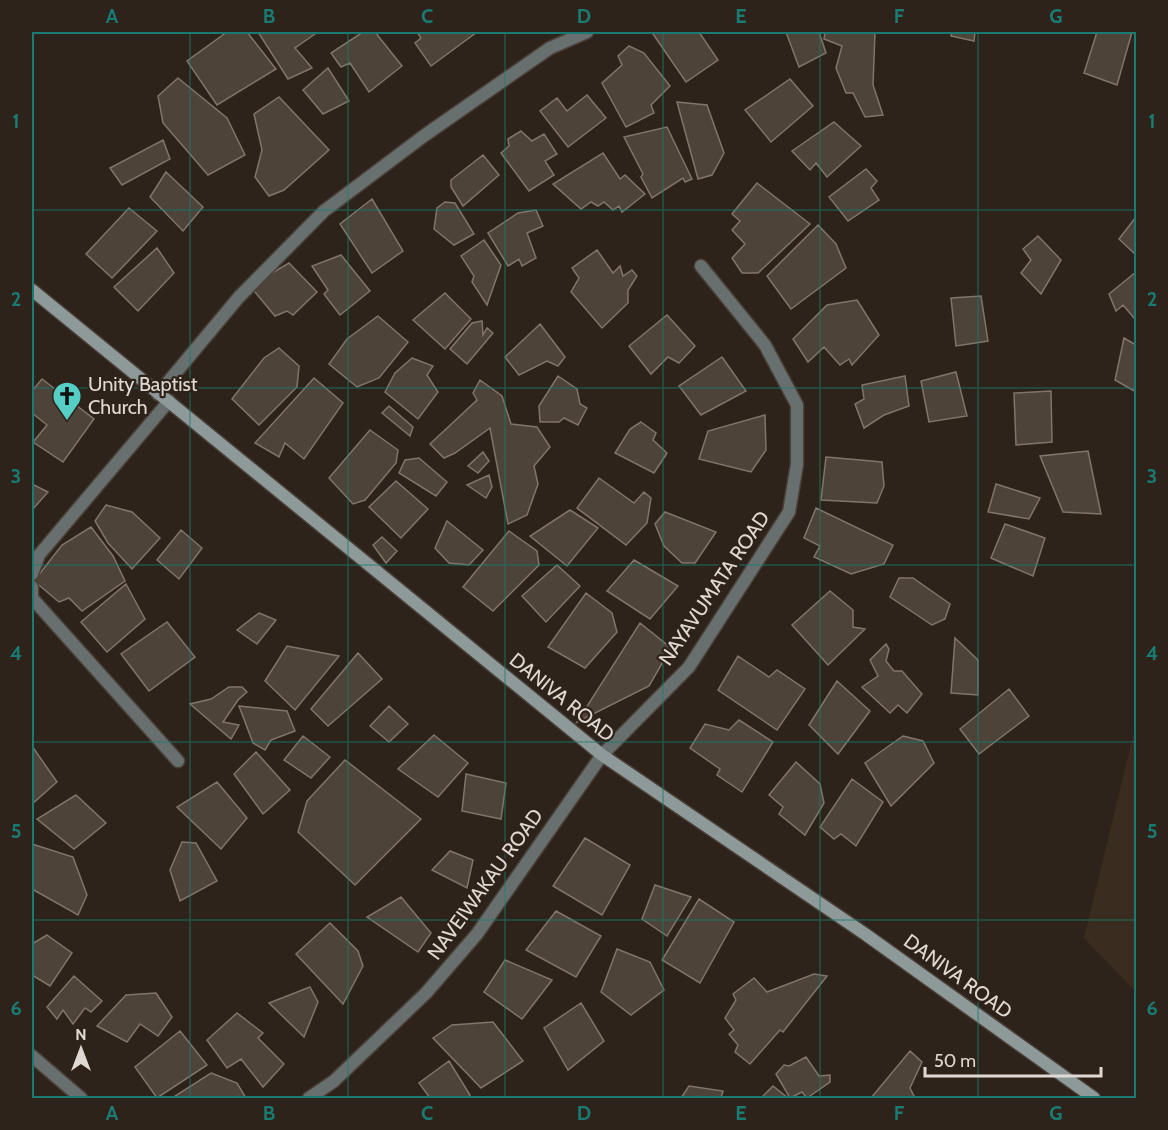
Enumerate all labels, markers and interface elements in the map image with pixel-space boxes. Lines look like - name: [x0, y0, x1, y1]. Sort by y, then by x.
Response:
- text: A: [106, 4, 119, 28]
- text: B: [263, 4, 275, 28]
- text: C: [421, 4, 433, 28]
- text: D: [577, 4, 591, 28]
- text: E: [735, 4, 747, 28]
- text: F: [894, 4, 905, 28]
- text: G: [1049, 4, 1063, 28]
- text: 1: [12, 109, 20, 133]
- text: 1: [1148, 109, 1156, 133]
- text: 2: [11, 287, 21, 311]
- text: 2: [1147, 287, 1157, 311]
- place label: Unity Baptist Church: [88, 372, 198, 419]
- church icon: Unity Baptist Church: [51, 380, 83, 422]
- text: 3: [11, 464, 21, 488]
- text: 3: [1147, 464, 1157, 488]
- street label: NAYAVUMATA ROAD: [653, 506, 775, 670]
- text: 4: [10, 641, 22, 665]
- text: 4: [1146, 641, 1158, 665]
- street label: DANIVA ROAD: [505, 647, 619, 747]
- street label: NAVEIWAKAU ROAD: [422, 804, 548, 964]
- text: 5: [11, 819, 21, 843]
- text: 5: [1147, 819, 1157, 843]
- street label: DANIVA ROAD: [899, 929, 1017, 1023]
- text: 6: [10, 996, 22, 1020]
- text: 6: [1146, 996, 1158, 1020]
- north arrow: [51, 1019, 111, 1079]
- text: N: [75, 1025, 87, 1044]
- scale bar: [925, 1040, 1100, 1078]
- text: 50 m: [934, 1050, 976, 1072]
- text: A: [106, 1101, 119, 1125]
- text: B: [263, 1101, 275, 1125]
- text: C: [421, 1101, 433, 1125]
- text: D: [577, 1101, 591, 1125]
- text: E: [735, 1101, 747, 1125]
- text: F: [894, 1101, 905, 1125]
- text: G: [1049, 1101, 1063, 1125]

